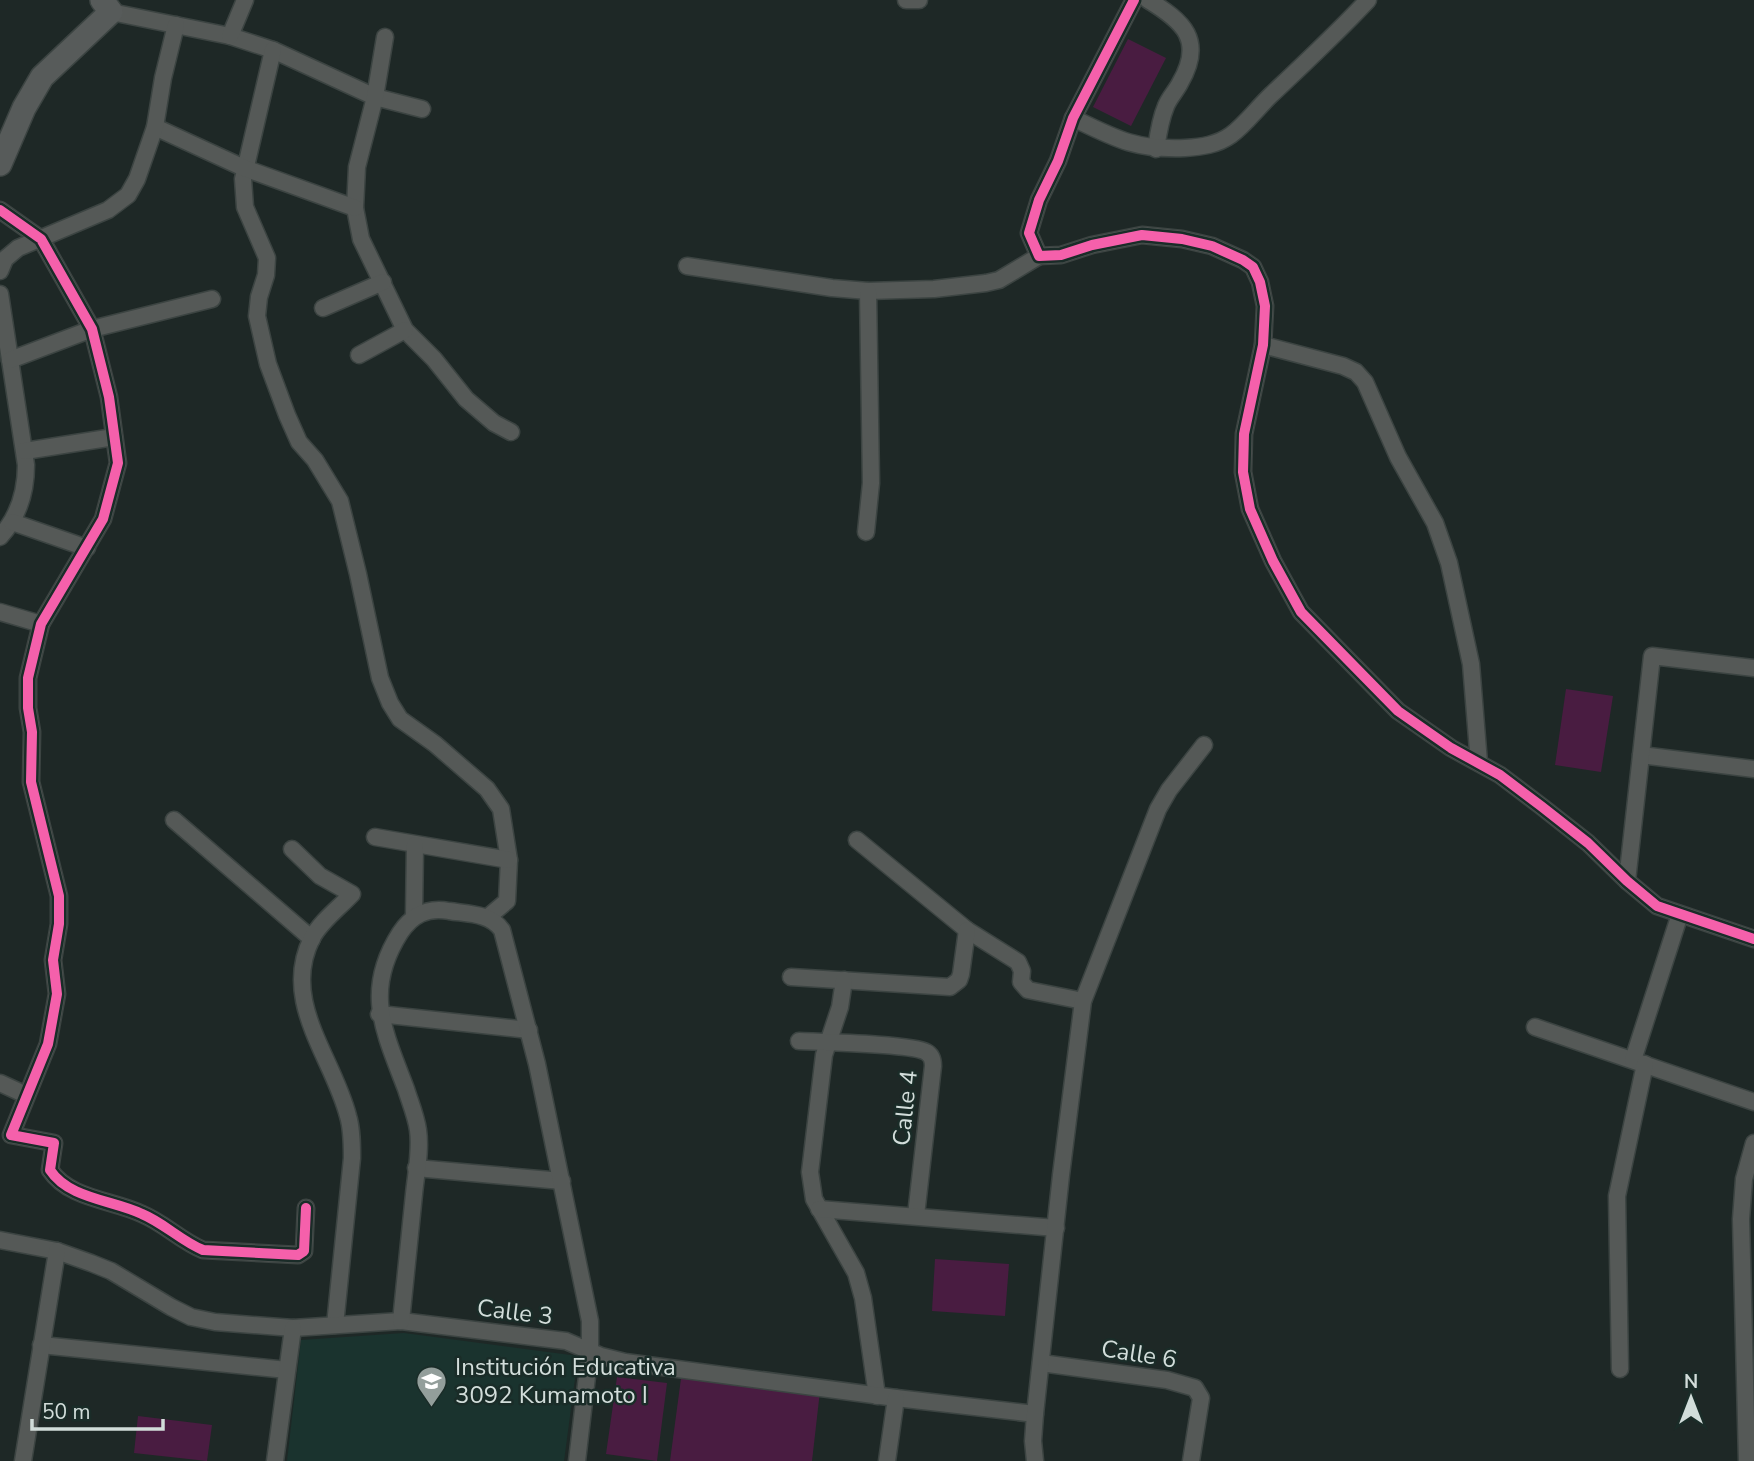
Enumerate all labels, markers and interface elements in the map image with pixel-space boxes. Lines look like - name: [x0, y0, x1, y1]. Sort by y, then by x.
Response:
- street label: Calle 4: [885, 1069, 925, 1147]
- street label: Calle 3: [475, 1291, 555, 1333]
- street label: Calle 6: [1099, 1332, 1179, 1376]
- place label: Institución Educativa 3092 Kumamoto I: [455, 1351, 676, 1411]
- north arrow: [1656, 1363, 1726, 1433]
- school or university icon: Institución Educativa 3092 Kumamoto I: [415, 1364, 449, 1408]
- text: N: [1684, 1369, 1698, 1395]
- scale bar: [32, 1388, 163, 1432]
- text: 50 m: [42, 1398, 91, 1426]

